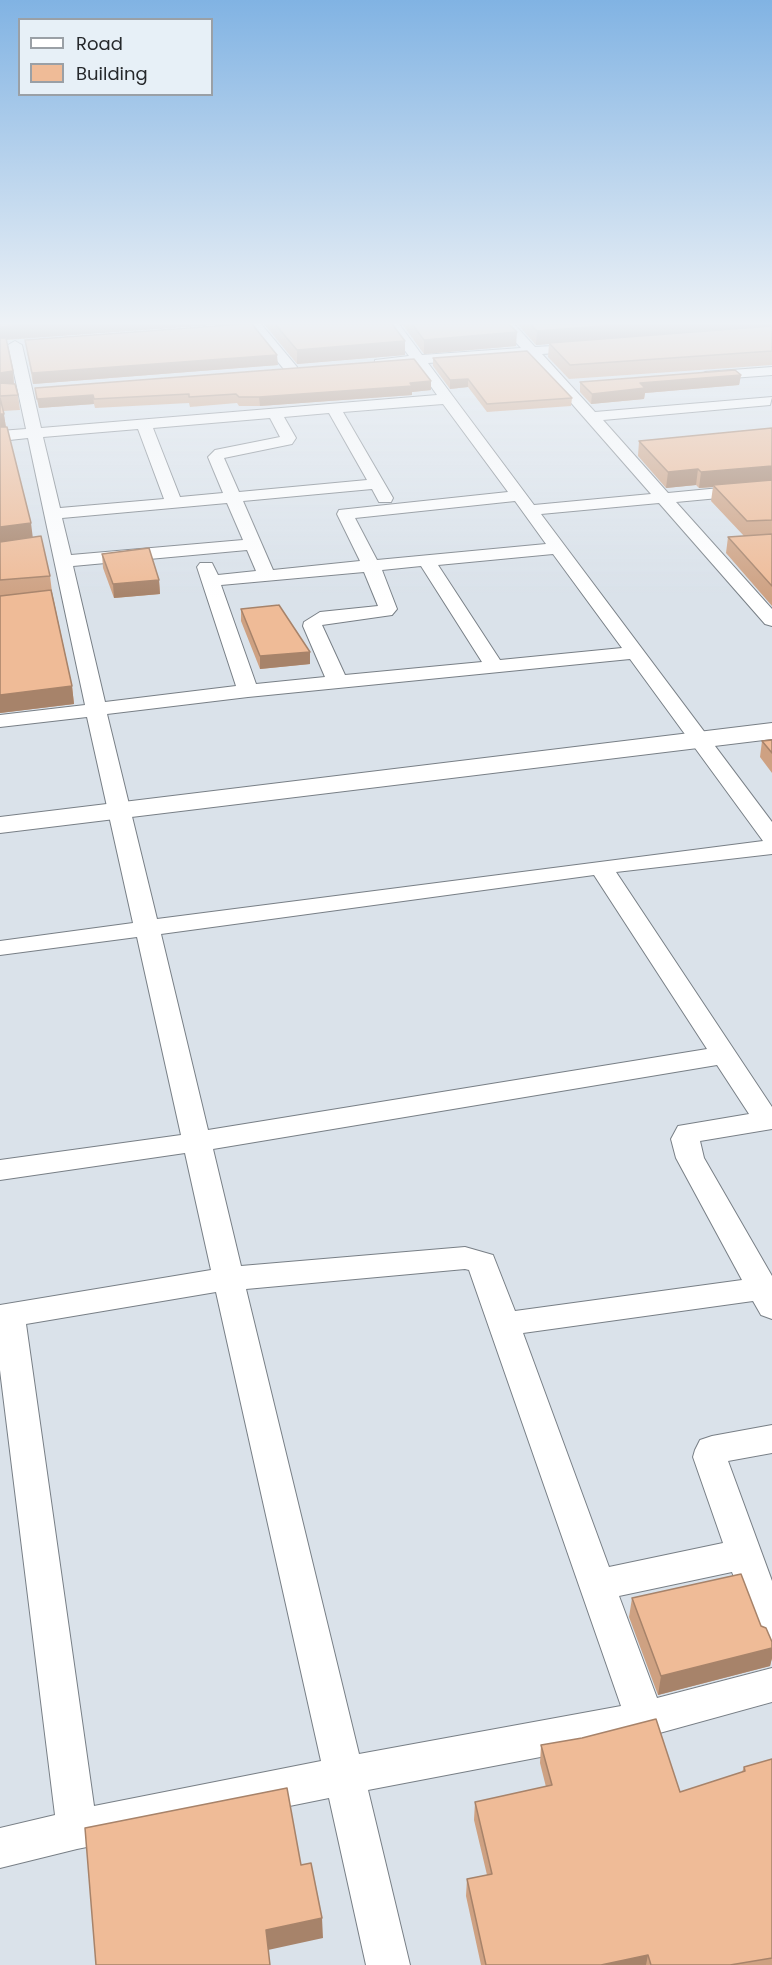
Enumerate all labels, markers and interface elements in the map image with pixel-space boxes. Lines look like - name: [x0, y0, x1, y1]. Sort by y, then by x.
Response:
- legend: [18, 18, 213, 96]
- text: Road: [76, 31, 123, 56]
- text: Building: [76, 61, 148, 86]

